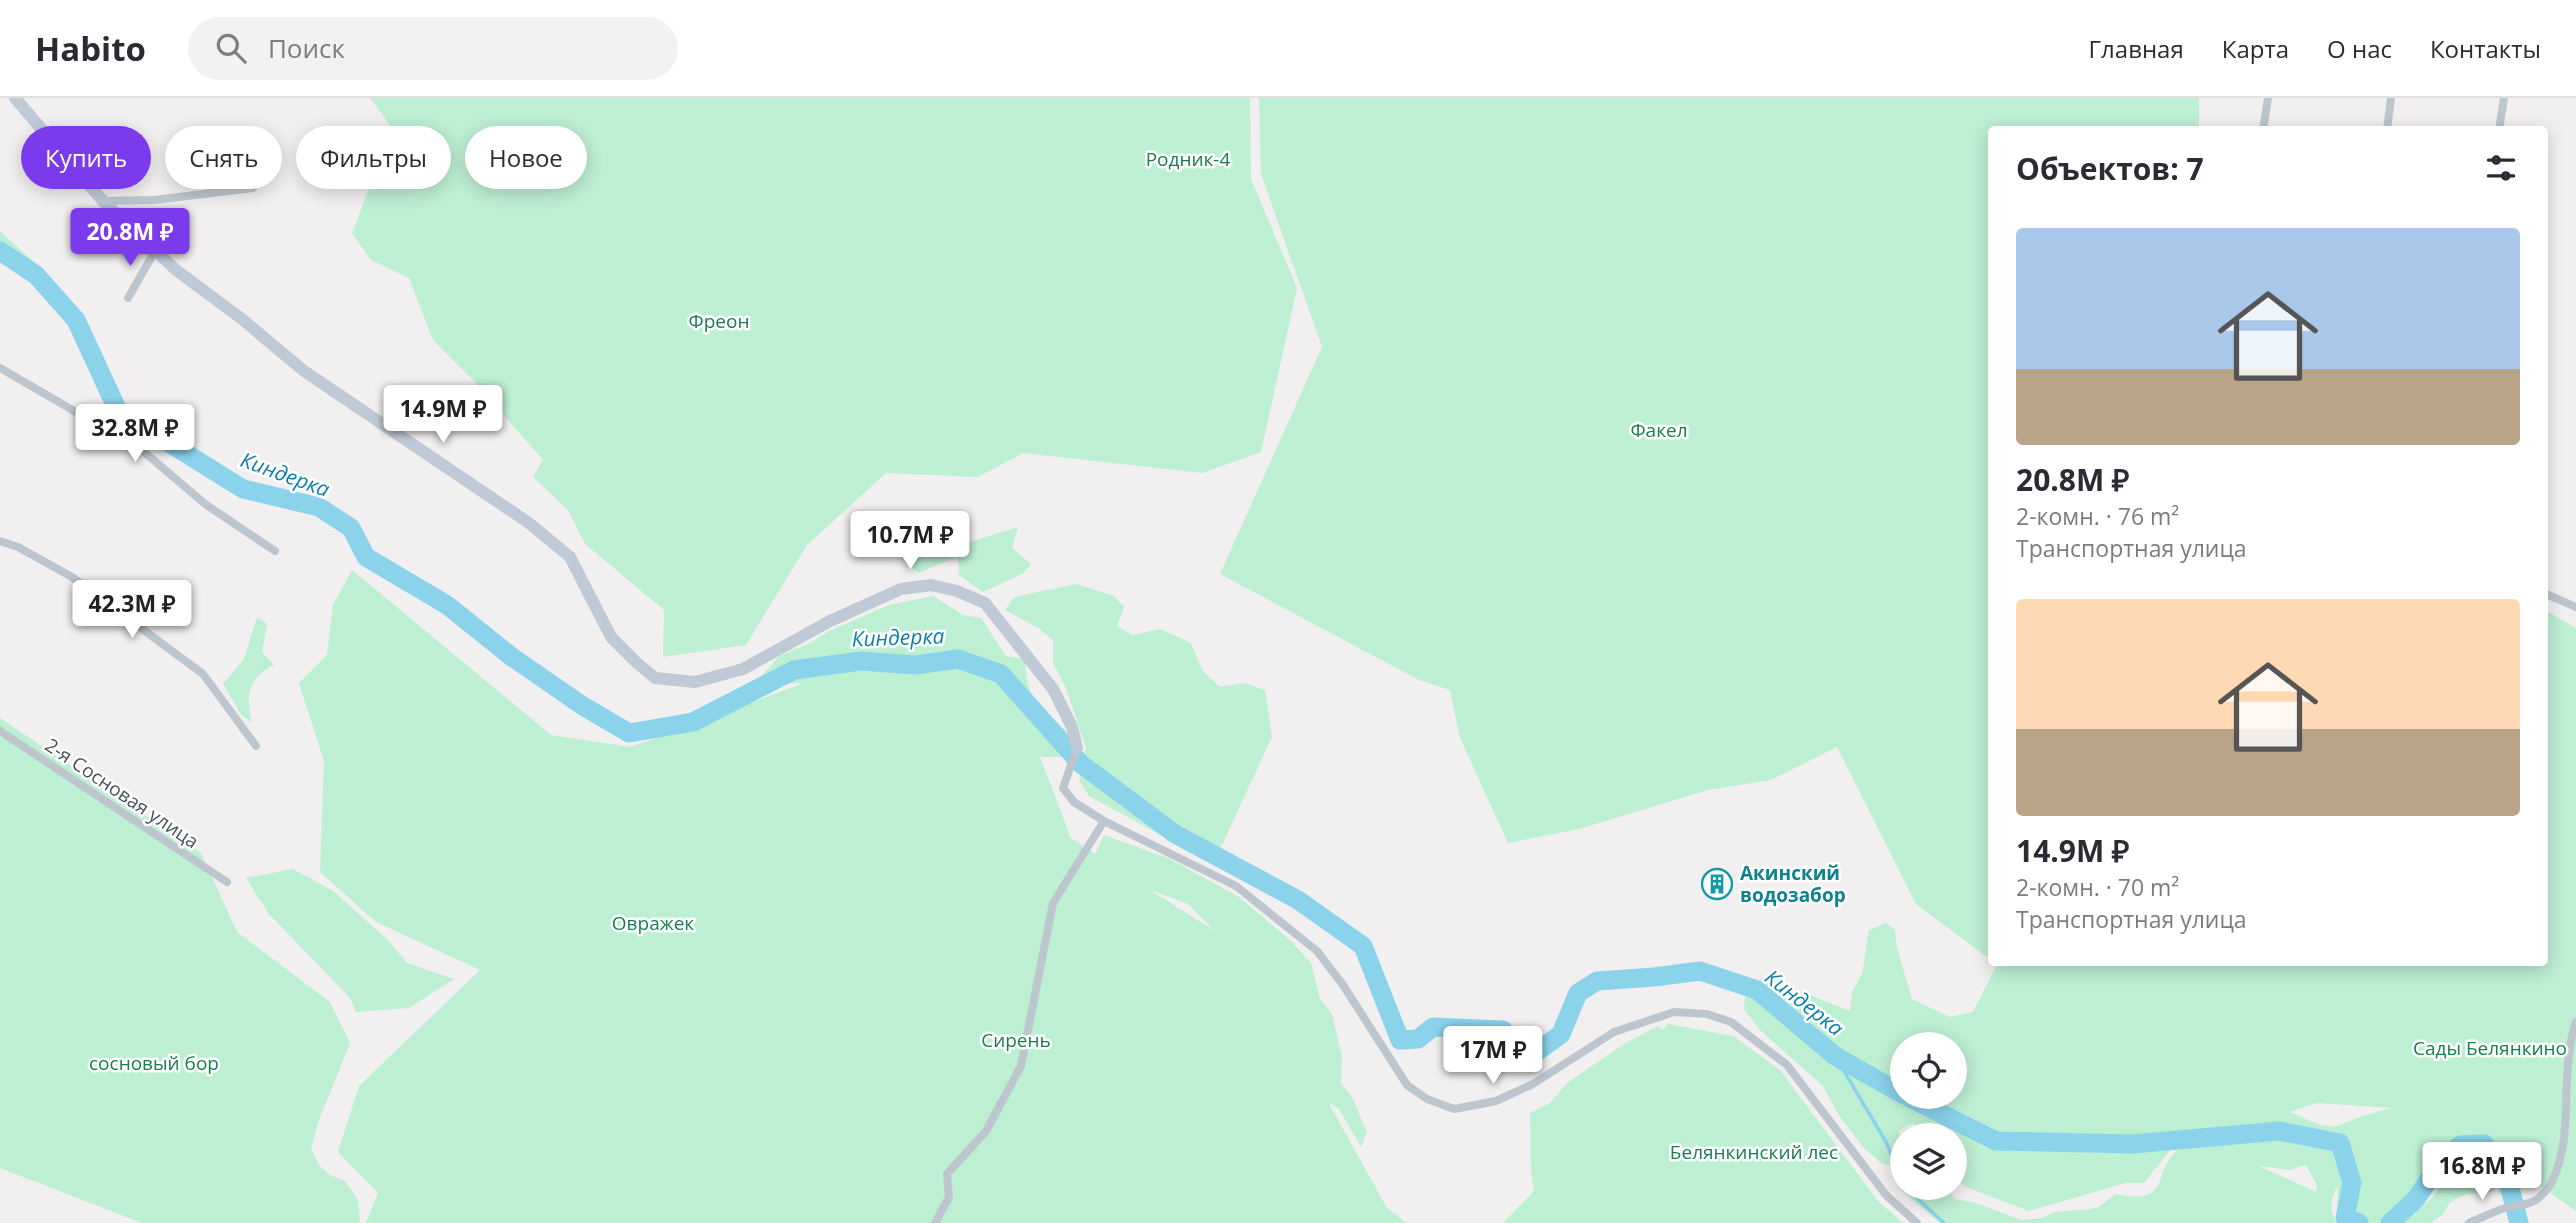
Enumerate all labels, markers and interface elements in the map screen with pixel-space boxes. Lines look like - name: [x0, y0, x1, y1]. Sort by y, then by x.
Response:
- search box: [188, 17, 678, 80]
- text: Habito: [35, 26, 146, 71]
- icon: search: [212, 29, 250, 67]
- text: Поиск: [268, 30, 345, 66]
- text: Главная: [2089, 32, 2184, 65]
- text: Карта: [2222, 32, 2289, 65]
- text: О нас: [2327, 32, 2392, 65]
- text: Контакты: [2430, 32, 2541, 65]
- chip: Купить: [21, 126, 151, 189]
- chip: Снять: [165, 126, 282, 189]
- chip: Фильтры: [296, 126, 451, 189]
- chip: Новое: [465, 126, 587, 189]
- park label: Родник-4: [1146, 146, 1230, 172]
- text: Объектов: 7: [2016, 148, 2204, 189]
- icon: filters: [2482, 149, 2520, 187]
- pin: 20.8M ₽: [65, 208, 195, 268]
- text: 20.8M ₽: [86, 215, 174, 247]
- icon: home: [2205, 273, 2331, 399]
- park label: Фреон: [689, 308, 749, 334]
- pin: 14.9M ₽: [378, 386, 508, 445]
- text: 14.9M ₽: [399, 392, 487, 424]
- pin: 32.8M ₽: [70, 404, 200, 464]
- text: 32.8M ₽: [91, 411, 179, 443]
- park label: Факел: [1630, 417, 1688, 443]
- water label: Киндерка: [237, 445, 334, 503]
- text: 20.8M ₽: [2016, 459, 2130, 500]
- text: 2-комн. · 76 m²: [2016, 500, 2179, 532]
- pin: 10.7M ₽: [845, 512, 975, 571]
- text: 10.7M ₽: [866, 518, 954, 550]
- text: Транспортная улица: [2016, 532, 2247, 564]
- pin: 42.3M ₽: [67, 580, 197, 640]
- text: 42.3M ₽: [88, 587, 176, 619]
- water label: Киндерка: [851, 621, 945, 653]
- icon: home: [2205, 644, 2331, 770]
- street label: 2-я Сосновая улица: [40, 732, 204, 854]
- text: 14.9M ₽: [2016, 830, 2130, 871]
- place label: Акинский водозабор: [1740, 860, 1846, 908]
- building icon: Акинский водозабор: [1700, 867, 1734, 901]
- text: 2-комн. · 70 m²: [2016, 871, 2179, 903]
- text: Транспортная улица: [2016, 903, 2247, 935]
- park label: Овражек: [612, 910, 694, 936]
- water label: Киндерка: [1759, 963, 1850, 1042]
- pin: 17M ₽: [1444, 1026, 1542, 1086]
- park label: Сирень: [981, 1027, 1051, 1053]
- map controls: [1890, 1032, 1967, 1200]
- button: locate: [1890, 1032, 1967, 1109]
- text: 17M ₽: [1459, 1033, 1527, 1065]
- park label: Сады Белянкино: [2413, 1035, 2567, 1061]
- park label: сосновый бор: [89, 1050, 219, 1076]
- button: layers: [1890, 1123, 1967, 1200]
- park label: Белянкинский лес: [1670, 1139, 1838, 1165]
- pin: 16.8M ₽: [2417, 1142, 2547, 1202]
- text: 16.8M ₽: [2438, 1149, 2526, 1181]

